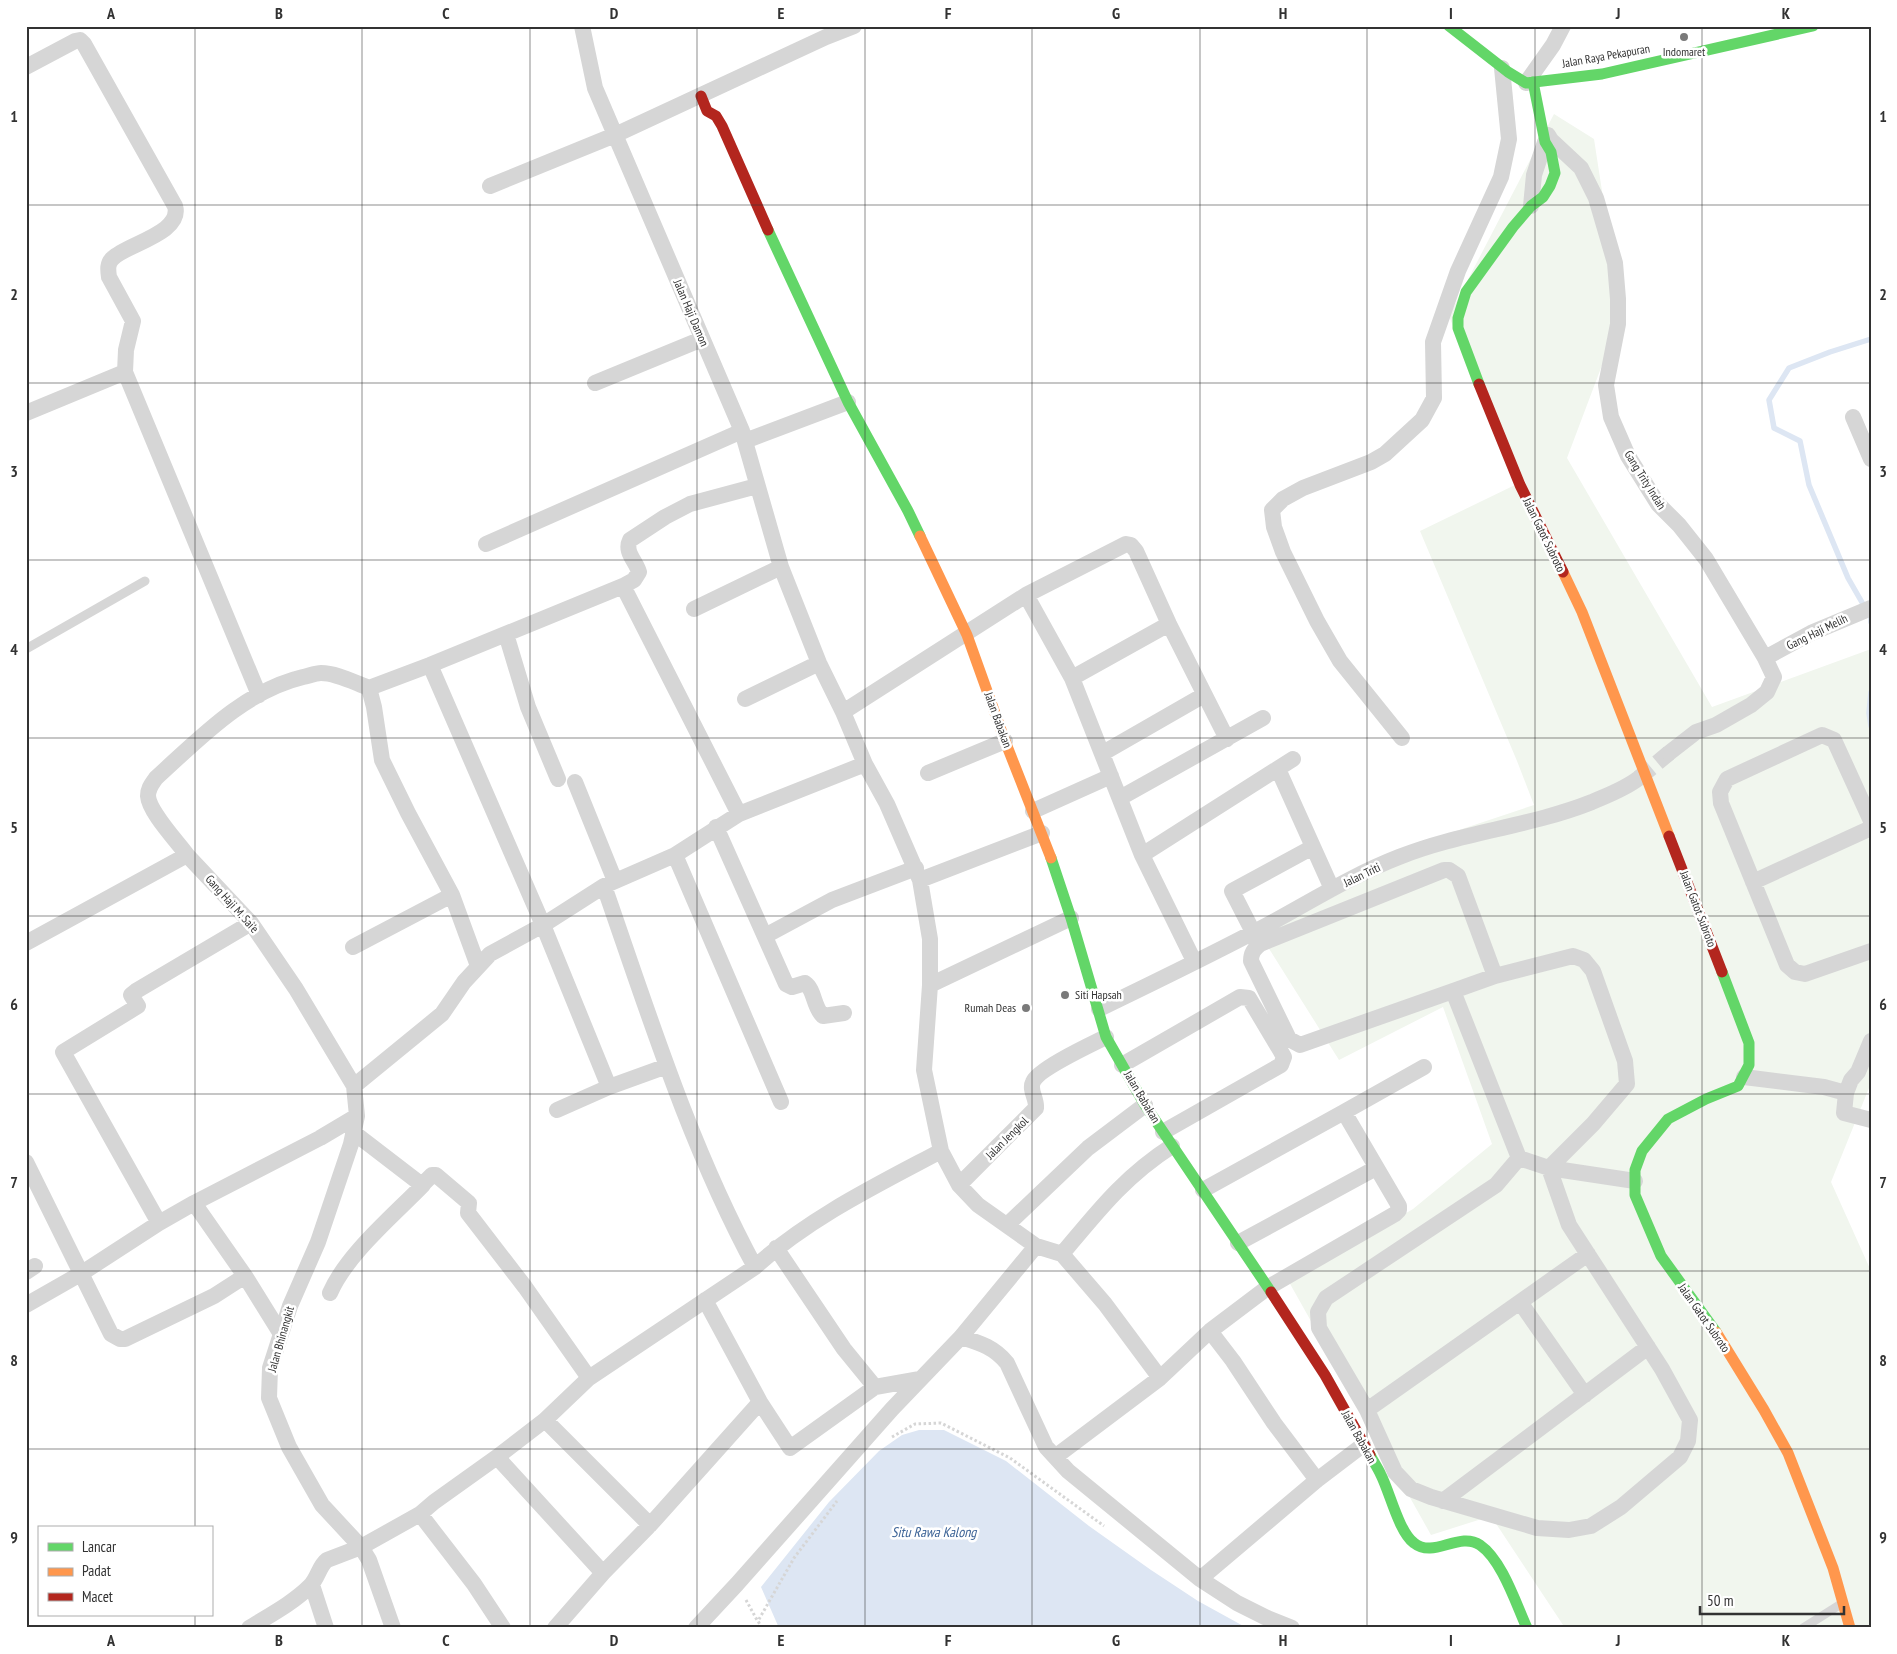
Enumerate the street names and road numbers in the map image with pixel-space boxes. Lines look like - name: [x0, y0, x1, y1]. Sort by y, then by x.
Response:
- street label: Jalan Raya Pekapuran: [1560, 40, 1651, 71]
- street label: Jalan Haji Damon: [670, 276, 712, 349]
- street label: Gang Trity Indah: [1621, 447, 1670, 512]
- street label: Jalan Gatot Subroto: [1520, 494, 1569, 574]
- street label: Gang Haji Melih: [1784, 610, 1850, 653]
- street label: Jalan Babakan: [981, 689, 1015, 750]
- street label: Jalan Triti: [1340, 859, 1383, 890]
- street label: Jalan Gatot Subroto: [1677, 868, 1720, 949]
- street label: Gang Haji M. Sai'e: [202, 872, 262, 936]
- street label: Jalan Babakan: [1120, 1067, 1164, 1126]
- street label: Jalan Jengkol: [982, 1113, 1031, 1163]
- street label: Jalan Gatot Subroto: [1675, 1280, 1734, 1355]
- street label: Jalan Bhinangkit: [264, 1304, 297, 1374]
- street label: Jalan Babakan: [1338, 1407, 1380, 1466]

